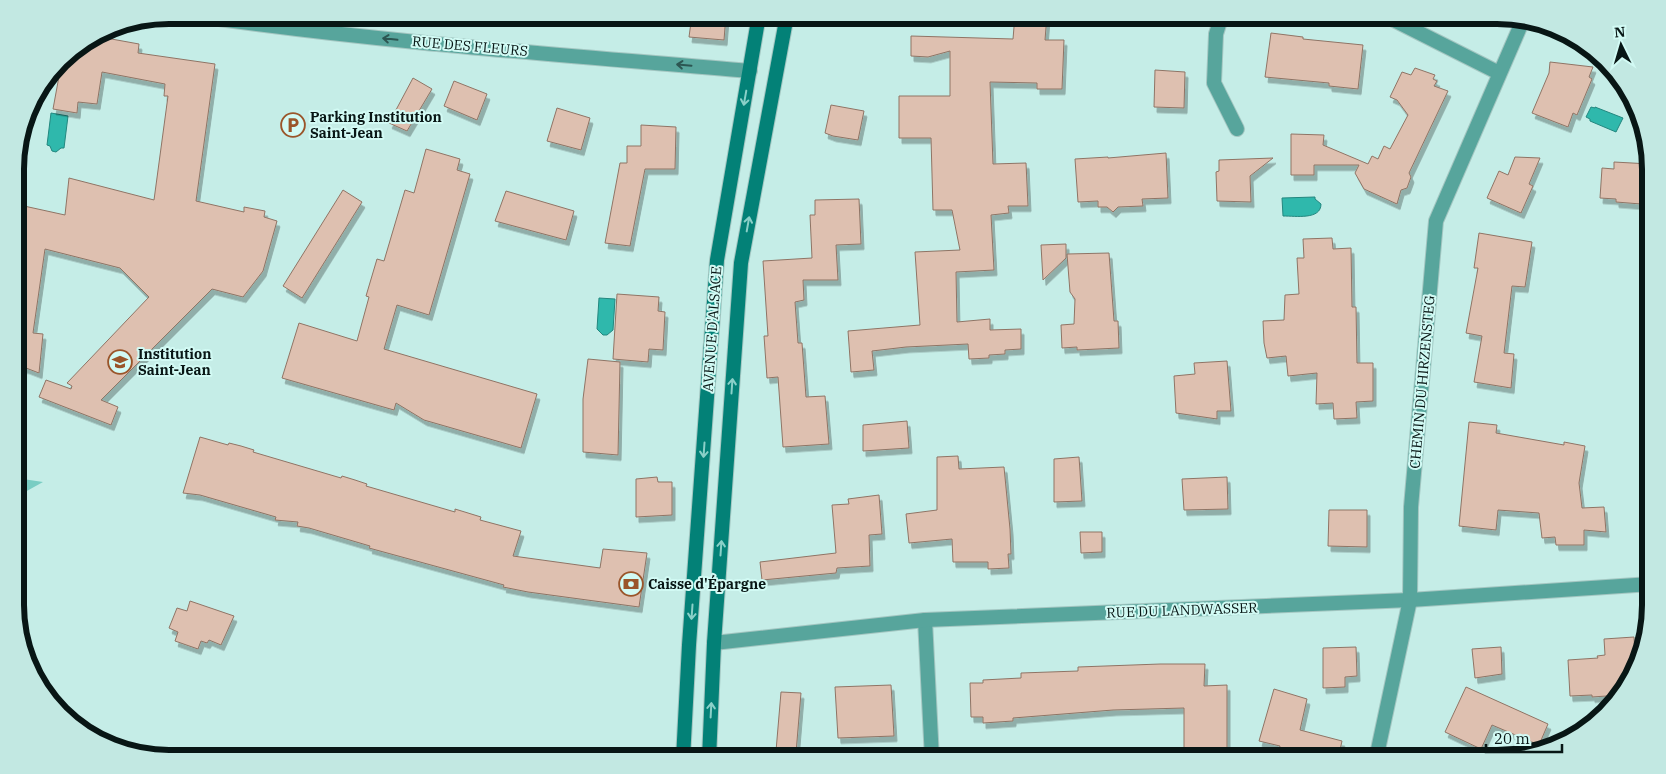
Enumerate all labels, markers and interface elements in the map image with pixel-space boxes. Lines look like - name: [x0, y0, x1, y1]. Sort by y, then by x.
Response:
- north arrow: [1596, 20, 1646, 70]
- text: N: [1614, 23, 1626, 41]
- street label: RUE DES FLEURS: [411, 32, 529, 60]
- one-way arrow: [383, 34, 399, 44]
- one-way arrow: [676, 61, 692, 70]
- one-way arrow: [740, 89, 750, 105]
- place label: Parking Institution Saint-Jean: [310, 108, 442, 142]
- parking icon: Parking Institution Saint-Jean: [280, 112, 306, 138]
- one-way arrow: [744, 217, 753, 233]
- street label: AVENUE D'ALSACE: [699, 266, 725, 392]
- street label: CHEMIN DU HIRZENSTEG: [1405, 295, 1439, 469]
- place label: Institution Saint-Jean: [138, 345, 211, 379]
- school or university icon: Institution Saint-Jean: [107, 349, 133, 375]
- one-way arrow: [728, 378, 737, 394]
- one-way arrow: [699, 441, 708, 457]
- one-way arrow: [716, 540, 725, 556]
- bank icon: Caisse d'Épargne: [618, 571, 644, 597]
- place label: Caisse d'Épargne: [648, 574, 766, 593]
- street label: RUE DU LANDWASSER: [1106, 598, 1258, 622]
- one-way arrow: [687, 603, 696, 619]
- one-way arrow: [707, 702, 716, 718]
- scale bar: [1486, 722, 1562, 754]
- text: 20 m: [1494, 729, 1530, 748]

